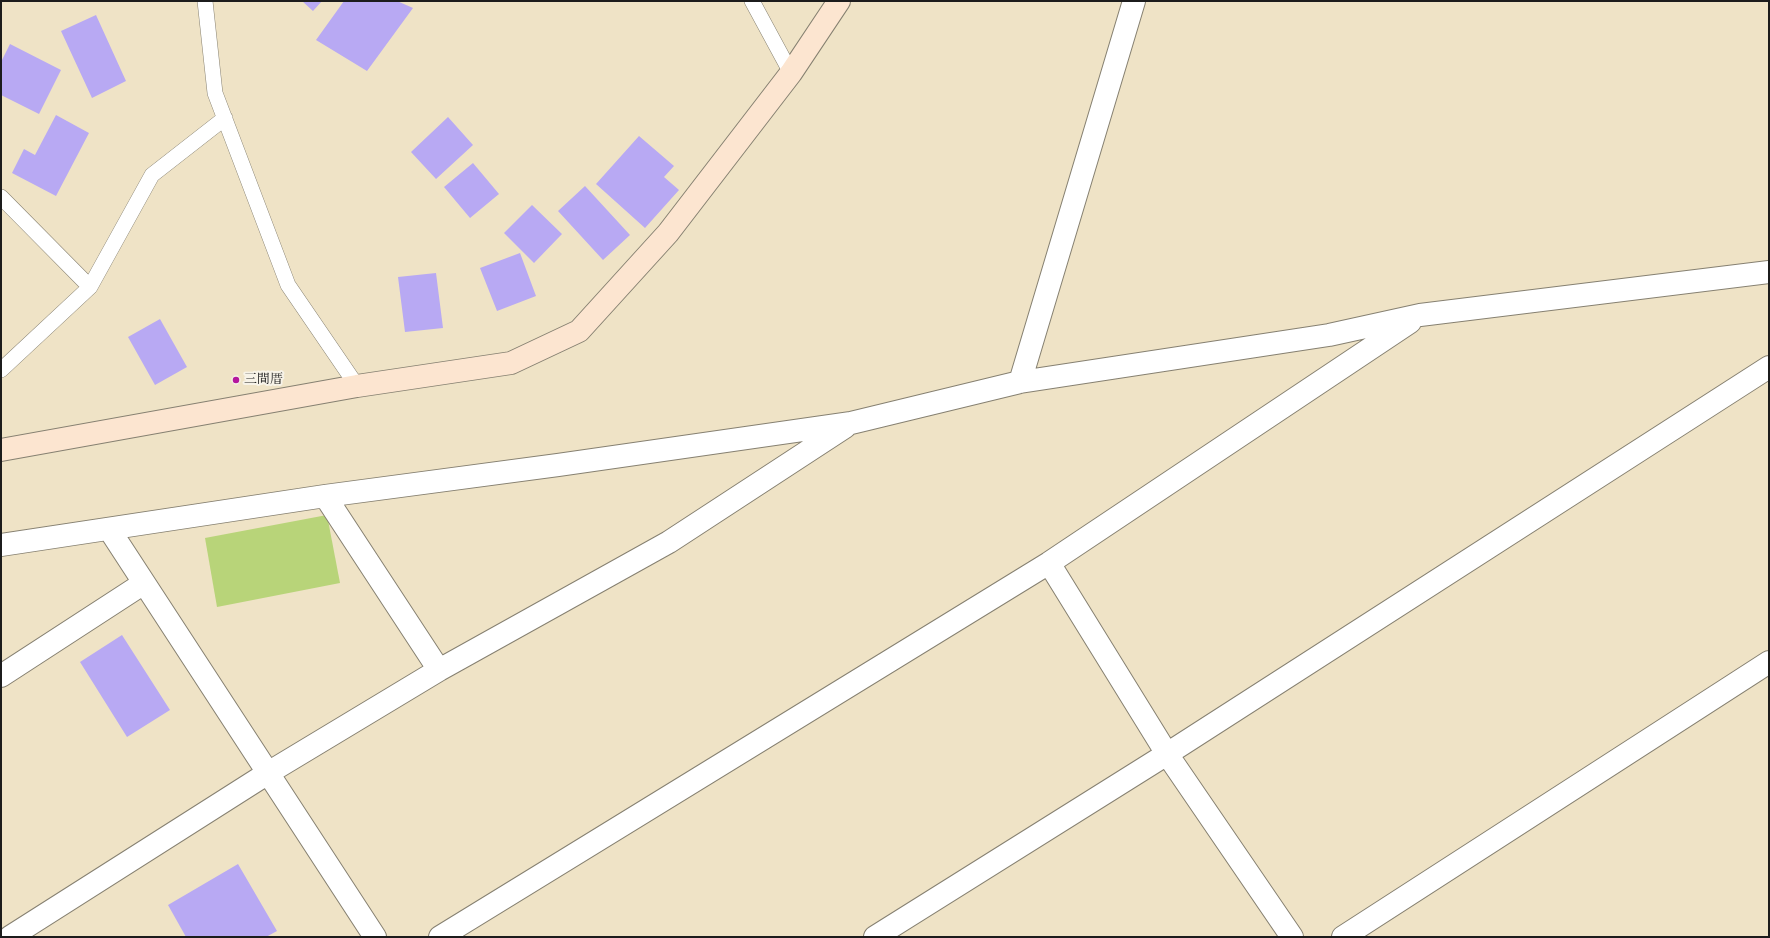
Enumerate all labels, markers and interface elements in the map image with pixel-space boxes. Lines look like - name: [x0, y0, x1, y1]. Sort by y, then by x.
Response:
- place label: 三間厝: [244, 372, 283, 388]
- marker: 三間厝: [231, 375, 241, 385]

